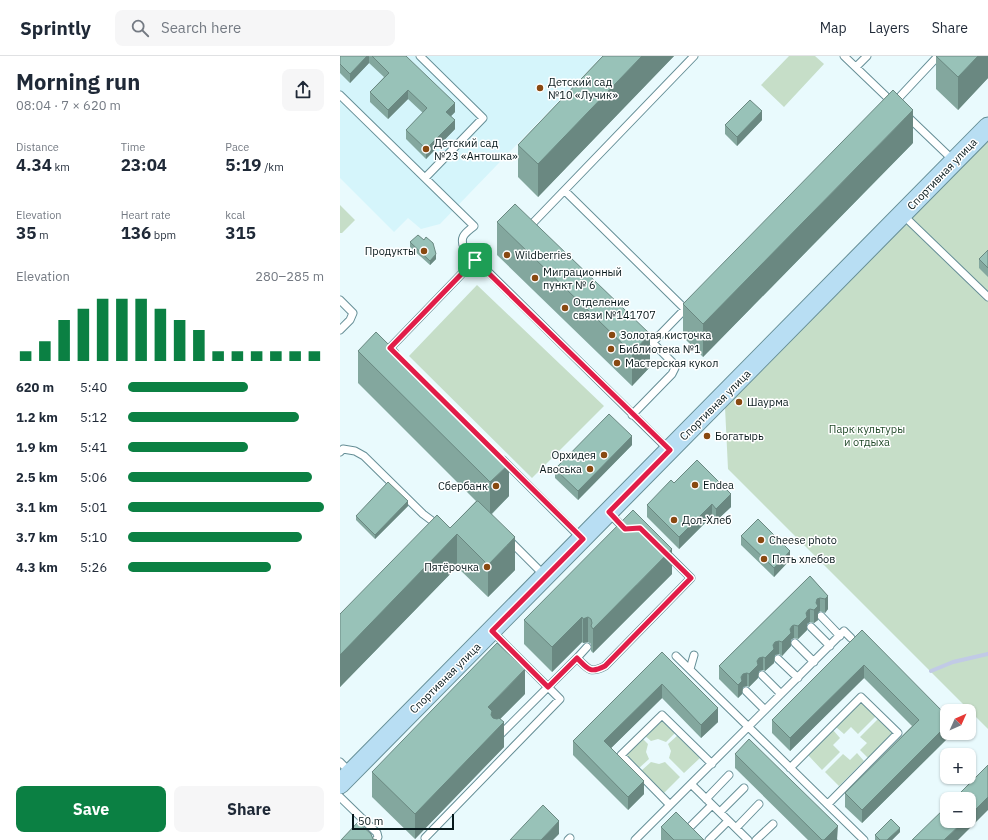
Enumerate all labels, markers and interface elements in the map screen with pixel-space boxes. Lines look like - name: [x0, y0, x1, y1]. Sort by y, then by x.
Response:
- search box: [115, 10, 395, 46]
- text: Sprintly: [20, 16, 91, 40]
- icon: search: [129, 17, 151, 39]
- text: Search here: [161, 18, 241, 37]
- text: Map: [820, 19, 847, 37]
- text: Layers: [869, 19, 910, 37]
- text: Share: [932, 19, 968, 37]
- text: Morning run: [16, 67, 140, 96]
- button: share: [282, 69, 324, 111]
- place label: Детский сад №10 «Лучик»: [548, 75, 618, 102]
- marker: Детский сад №10 «Лучик»: [535, 83, 545, 93]
- text: 08:04 · 7 × 620 m: [16, 97, 121, 114]
- street label: Спортивная улица: [904, 135, 980, 213]
- place label: Детский сад №23 «Антошка»: [434, 136, 518, 163]
- text: Distance: [16, 140, 59, 154]
- text: Time: [121, 140, 145, 154]
- text: Pace: [225, 140, 249, 154]
- marker: Детский сад №23 «Антошка»: [421, 144, 431, 154]
- text: 4.34: [16, 154, 52, 176]
- text: 23:04: [121, 154, 167, 176]
- text: 5:19: [225, 154, 262, 176]
- text: km: [52, 160, 70, 174]
- text: /km: [262, 160, 284, 174]
- text: Elevation: [16, 208, 62, 222]
- text: Heart rate: [121, 208, 171, 222]
- text: kcal: [225, 208, 245, 222]
- text: 35: [16, 222, 36, 244]
- text: 136: [121, 222, 151, 244]
- text: 315: [225, 222, 256, 244]
- text: m: [36, 228, 49, 242]
- text: bpm: [151, 228, 176, 242]
- pin: [458, 243, 492, 277]
- place label: Продукты: [365, 244, 416, 258]
- marker: Продукты: [419, 246, 429, 256]
- place label: Wildberries: [515, 248, 572, 262]
- icon: arrive: [464, 249, 486, 271]
- marker: Wildberries: [502, 250, 512, 260]
- place label: Миграционный пункт № 6: [543, 265, 622, 292]
- text: Elevation: [16, 268, 70, 285]
- text: 280–285 m: [255, 268, 324, 285]
- marker: Миграционный пункт № 6: [530, 273, 540, 283]
- place label: Отделение связи №141707: [573, 295, 656, 322]
- marker: Отделение связи №141707: [560, 303, 570, 313]
- place label: Золотая кисточка: [620, 328, 711, 342]
- marker: Золотая кисточка: [607, 330, 617, 340]
- place label: Библиотека №1: [619, 342, 701, 356]
- marker: Библиотека №1: [606, 344, 616, 354]
- place label: Мастерская кукол: [625, 356, 718, 370]
- marker: Мастерская кукол: [612, 358, 622, 368]
- street label: Спортивная улица: [677, 367, 753, 443]
- text: 620 m: [16, 379, 54, 396]
- text: 5:40: [80, 379, 107, 396]
- place label: Шаурма: [747, 395, 789, 409]
- marker: Шаурма: [734, 397, 744, 407]
- text: 1.2 km: [16, 409, 58, 426]
- text: 5:12: [80, 409, 107, 426]
- park label: Парк культуры и отдыха: [829, 422, 905, 449]
- place label: Богатырь: [715, 429, 764, 443]
- marker: Богатырь: [702, 431, 712, 441]
- text: 1.9 km: [16, 439, 58, 456]
- text: 5:41: [80, 439, 107, 456]
- place label: Орхидея: [551, 448, 596, 462]
- marker: Орхидея: [599, 450, 609, 460]
- place label: Авоська: [540, 462, 582, 476]
- marker: Авоська: [585, 464, 595, 474]
- text: 2.5 km: [16, 469, 58, 486]
- text: 5:06: [80, 469, 107, 486]
- place label: Endea: [703, 478, 734, 492]
- place label: Сбербанк: [438, 479, 488, 493]
- marker: Endea: [690, 480, 700, 490]
- marker: Сбербанк: [491, 481, 501, 491]
- text: 3.1 km: [16, 499, 58, 516]
- text: 5:01: [80, 499, 107, 516]
- place label: Дол-Хлеб: [682, 513, 731, 527]
- marker: Дол-Хлеб: [669, 515, 679, 525]
- text: 3.7 km: [16, 529, 58, 546]
- text: 5:10: [80, 529, 107, 546]
- place label: Cheese photo: [769, 533, 837, 547]
- marker: Cheese photo: [756, 535, 766, 545]
- place label: Пять хлебов: [772, 552, 835, 566]
- marker: Пять хлебов: [759, 554, 769, 564]
- text: 4.3 km: [16, 559, 58, 576]
- text: 5:26: [80, 559, 107, 576]
- place label: Пятёрочка: [424, 560, 479, 574]
- marker: Пятёрочка: [482, 562, 492, 572]
- street label: Спортивная улица: [407, 640, 483, 716]
- north arrow: [940, 704, 976, 740]
- map controls: [940, 704, 976, 828]
- button: +: [940, 748, 976, 784]
- button: Save: [16, 786, 166, 832]
- button: Share: [174, 786, 324, 832]
- button: −: [940, 792, 976, 828]
- scale bar: [352, 812, 454, 831]
- text: 50 m: [358, 814, 383, 828]

